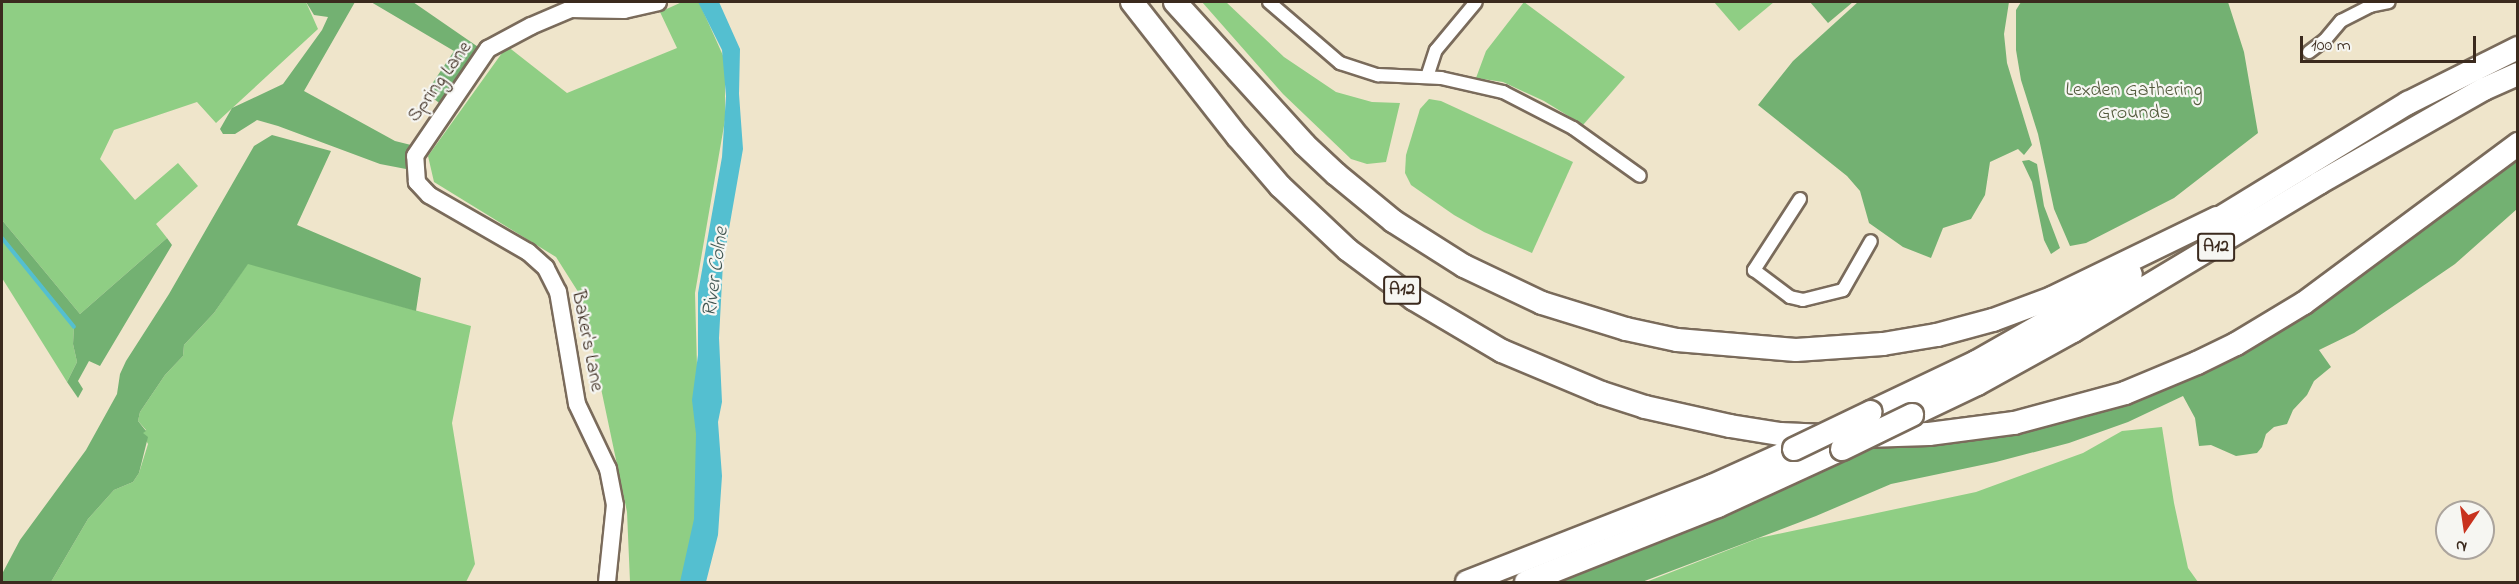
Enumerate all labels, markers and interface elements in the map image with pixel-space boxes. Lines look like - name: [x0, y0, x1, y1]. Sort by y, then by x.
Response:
- scale bar: [2303, 24, 2478, 62]
- text: 100 m: [2311, 33, 2351, 59]
- street label: Spring Lane: [403, 37, 477, 127]
- park label: Lexden Gathering Grounds: [2066, 78, 2202, 125]
- water label: River Colne: [697, 225, 735, 319]
- road number: A12: [2196, 232, 2236, 262]
- road number: A12: [1382, 275, 1422, 305]
- street label: Baker's Lane: [565, 288, 609, 394]
- north arrow: [2435, 500, 2495, 560]
- text: N: [2453, 533, 2469, 558]

